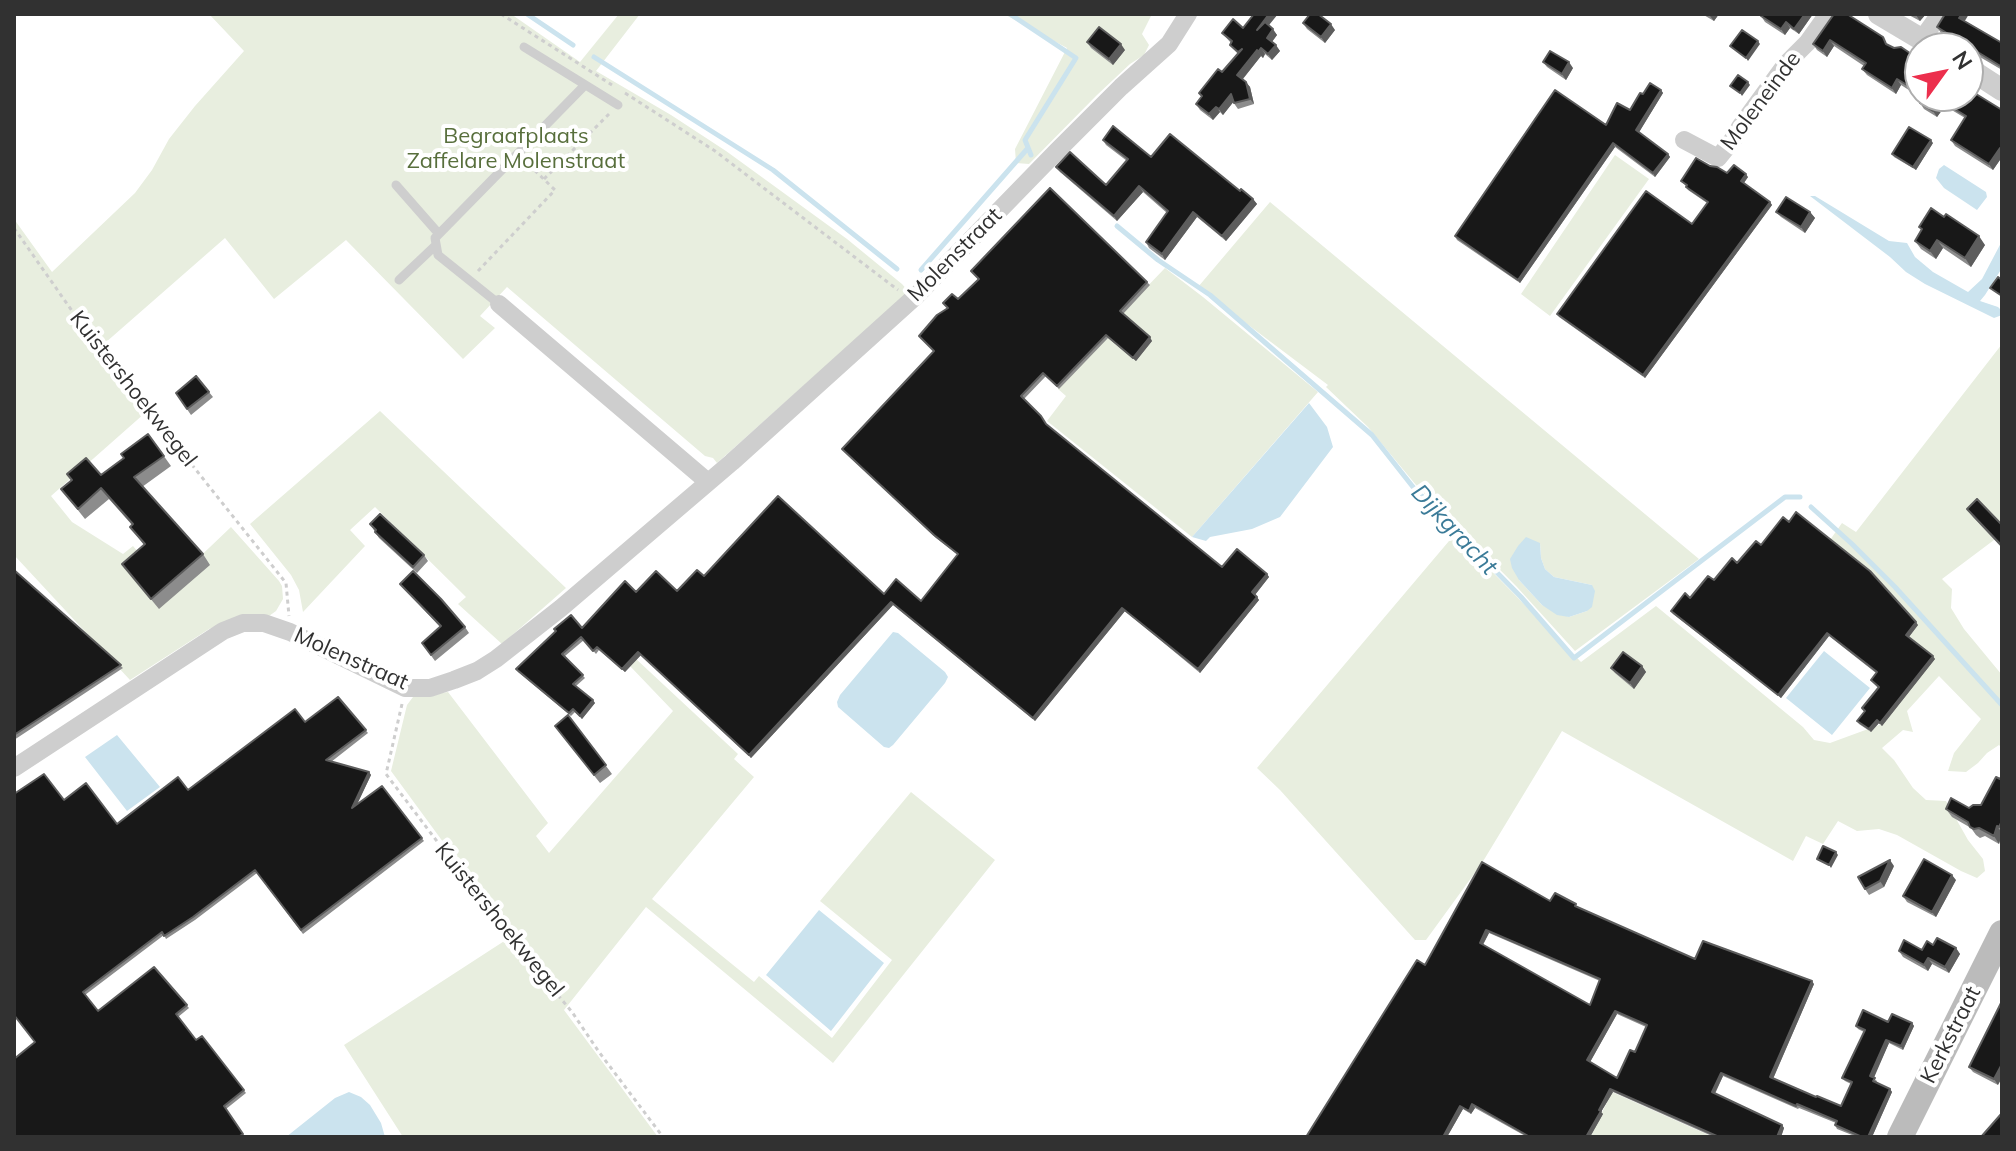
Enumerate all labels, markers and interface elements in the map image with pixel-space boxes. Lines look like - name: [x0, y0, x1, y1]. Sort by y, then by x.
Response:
- north arrow: [1904, 32, 1984, 112]
- text: N: [1946, 45, 1979, 75]
- street label: Moleneinde: [1715, 46, 1807, 156]
- park label: Begraafplaats Zaffelare Molenstraat: [407, 123, 625, 174]
- street label: Molenstraat: [903, 203, 1007, 307]
- street label: Kuistershoekwegel: [64, 306, 202, 472]
- water label: Dijkgracht: [1405, 479, 1503, 581]
- street label: Molenstraat: [290, 622, 412, 696]
- street label: Kuistershoekwegel: [429, 838, 569, 1002]
- street label: Kerkstraat: [1915, 982, 1987, 1088]

